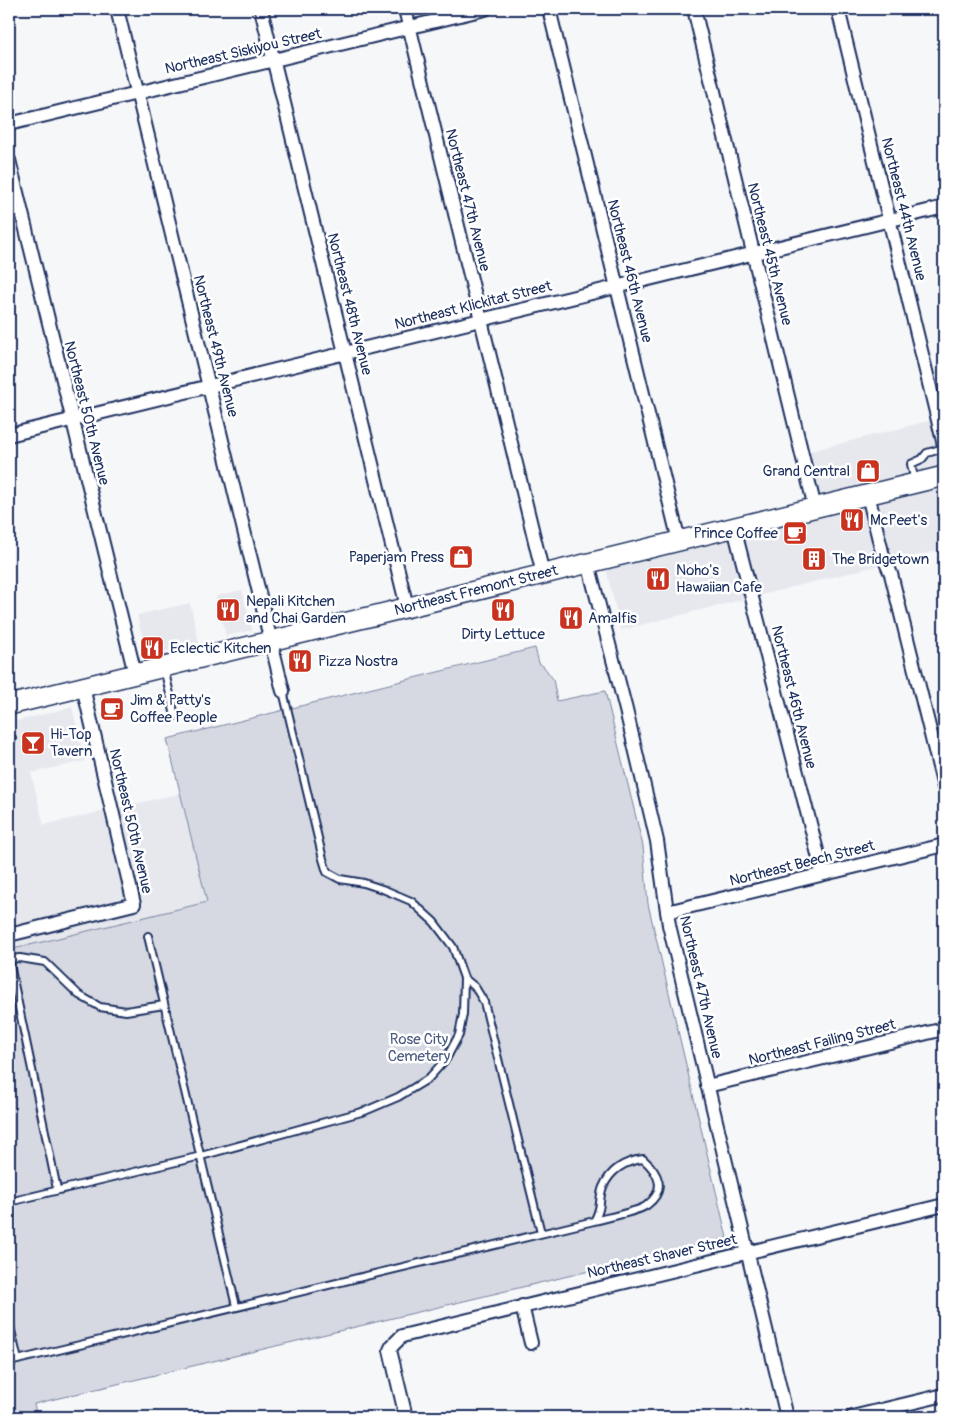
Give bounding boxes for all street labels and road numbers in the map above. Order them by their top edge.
street label: Northeast Siskiyou Street [163,24,324,79]
street label: Northeast 47th Avenue [441,127,495,274]
street label: Northeast 44th Avenue [877,136,931,283]
street label: Northeast 45th Avenue [743,181,797,328]
street label: Northeast 46th Avenue [603,198,657,345]
street label: Northeast 48th Avenue [323,231,377,378]
street label: Northeast 49th Avenue [189,273,243,420]
street label: Northeast Klickitat Street [393,277,555,334]
street label: Northeast 50th Avenue [59,339,114,488]
street label: Northeast Fremont Street [392,561,561,620]
street label: Northeast 46th Avenue [767,624,821,771]
street label: Northeast 50th Avenue [105,747,157,896]
street label: Northeast Beech Street [728,836,878,891]
street label: Northeast 47th Avenue [675,914,726,1061]
street label: Northeast Failing Street [747,1015,899,1070]
street label: Northeast Shaver Street [585,1230,740,1283]

